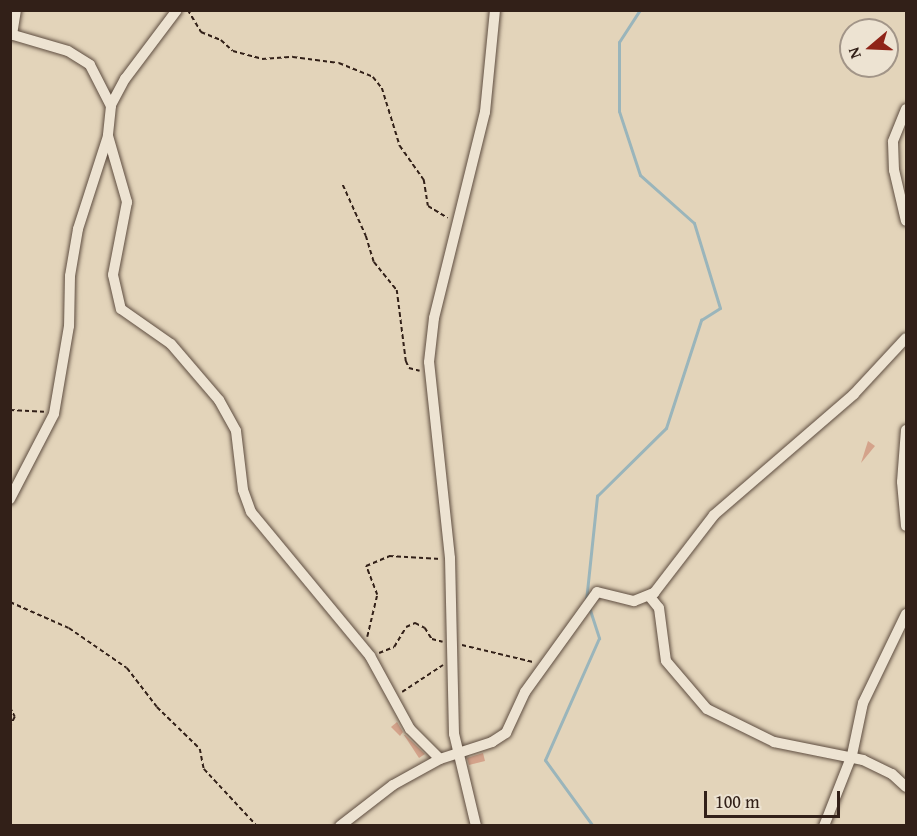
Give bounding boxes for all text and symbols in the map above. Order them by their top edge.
north arrow [839,18,899,78]
text: N [841,44,867,62]
scale bar [707,779,844,817]
text: 100 m [715,788,760,815]

